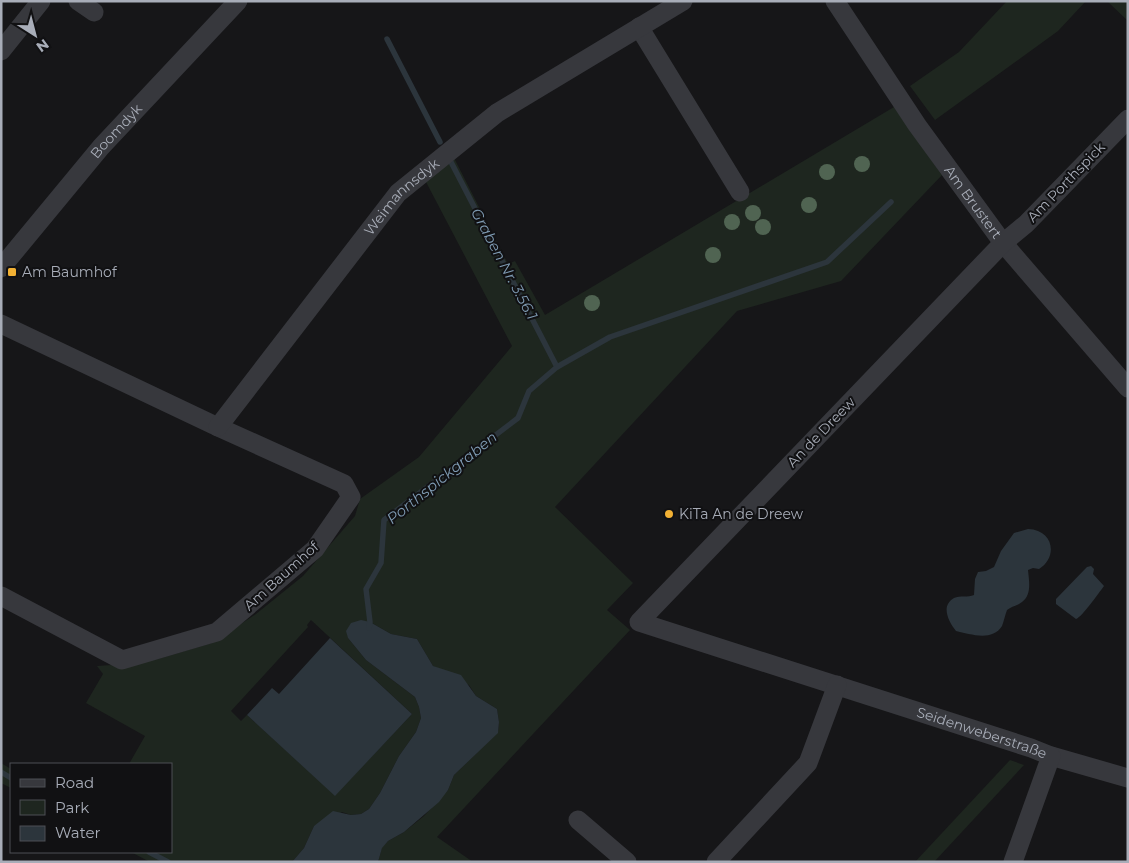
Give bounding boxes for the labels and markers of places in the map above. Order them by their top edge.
place label: Am Baumhof [22,263,118,281]
marker: Am Baumhof [6,266,18,278]
place label: KiTa An de Dreew [679,505,804,523]
marker: KiTa An de Dreew [663,508,675,520]

